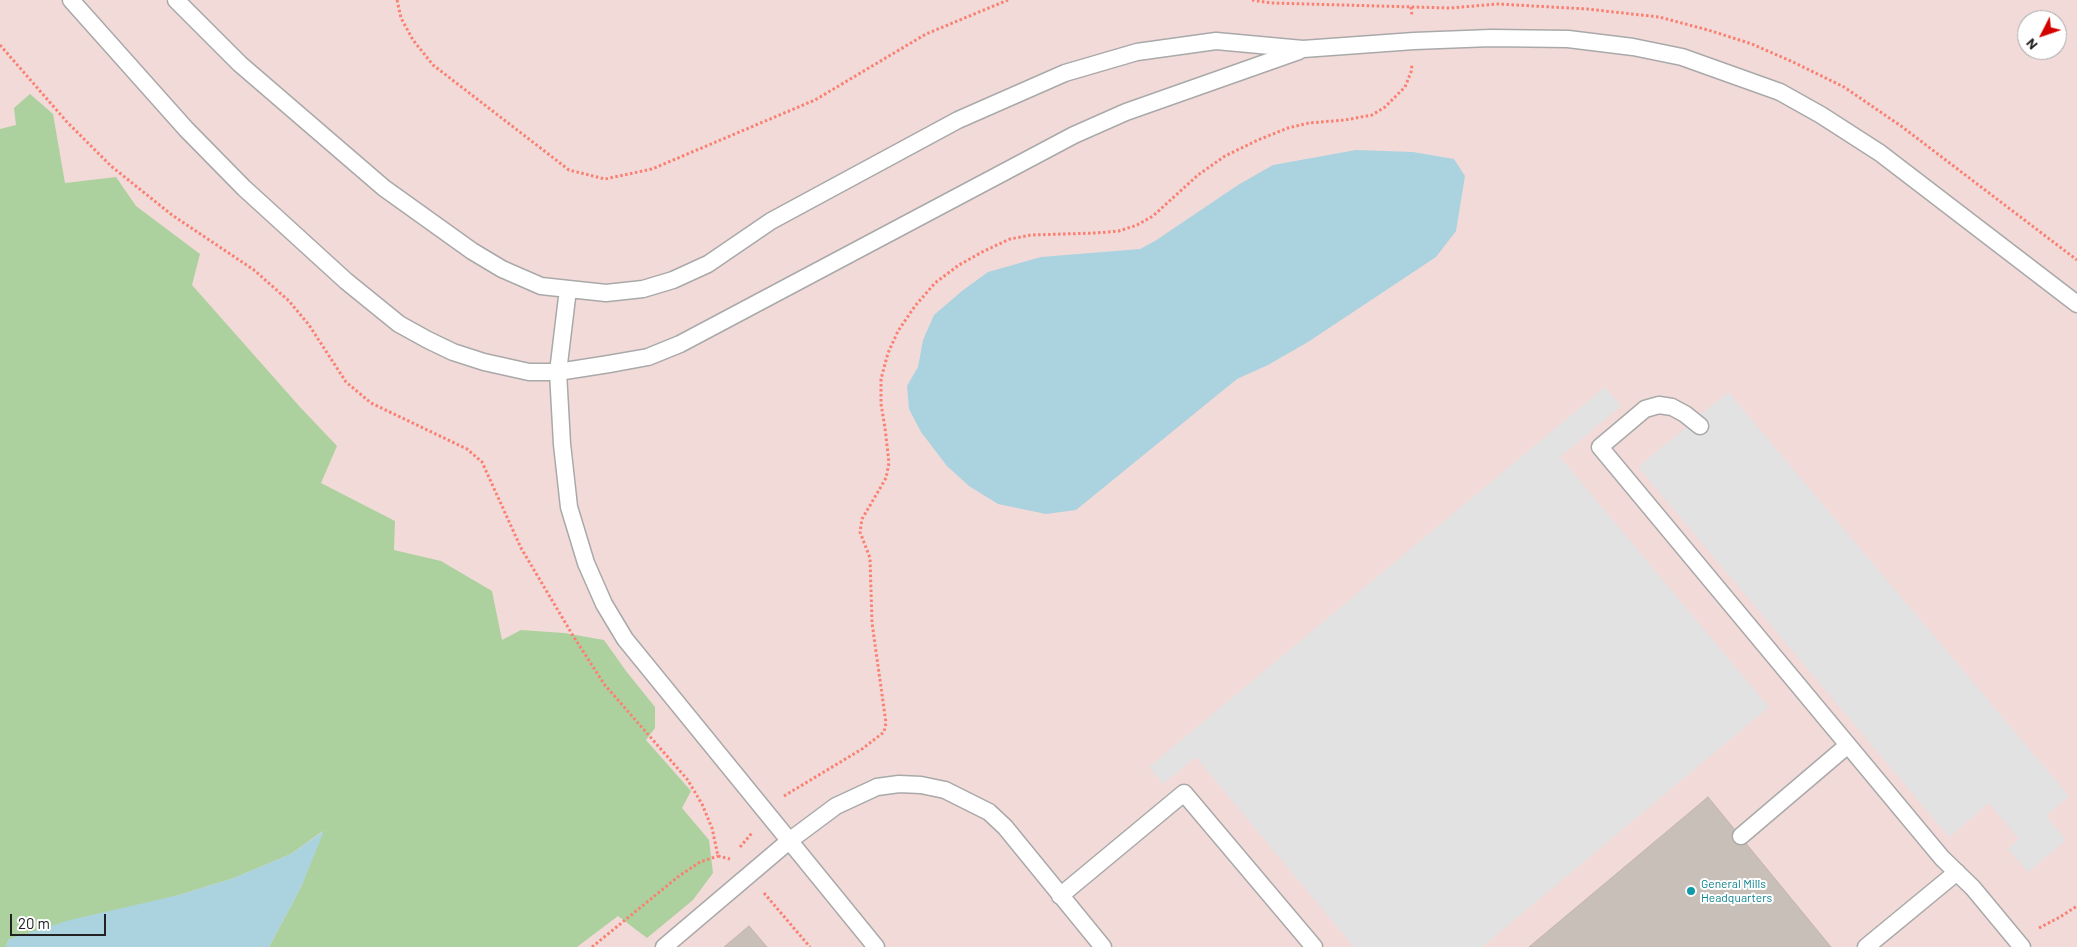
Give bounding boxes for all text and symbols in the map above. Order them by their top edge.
north arrow [2017,10,2067,60]
text: N [2022,35,2041,54]
place label: General Mills Headquarters [1701,877,1772,905]
marker: General Mills Headquarters [1685,885,1697,897]
scale bar [12,904,109,936]
text: 20 m [18,914,50,932]

